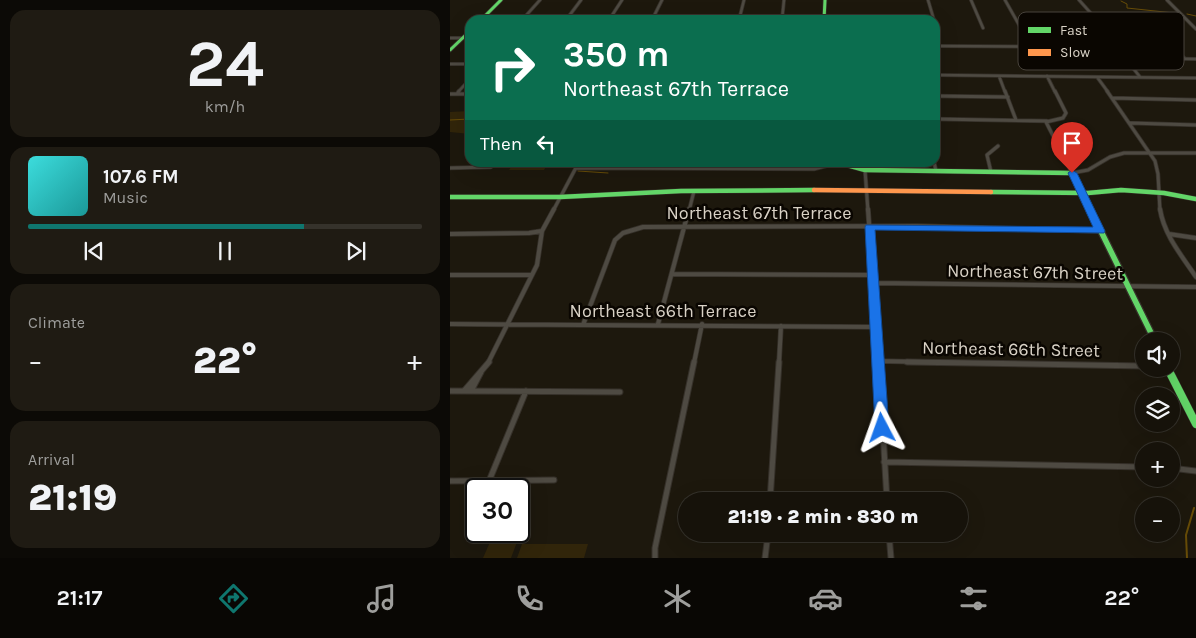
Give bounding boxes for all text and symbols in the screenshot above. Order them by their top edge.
legend [1018,12,1184,70]
text: Fast [1060,22,1087,39]
text: 24 [186,26,264,102]
text: 350 m [563,34,669,75]
icon: right [480,35,545,100]
text: Slow [1060,44,1090,61]
text: Northeast 67th Terrace [563,76,789,102]
text: km/h [205,97,245,116]
pin [1051,122,1093,173]
icon: arrive [1058,129,1086,157]
icon: left [532,130,560,158]
text: Then [480,133,522,155]
text: 107.6 FM [103,166,179,188]
text: Music [103,188,148,207]
street label: Northeast 67th Terrace [667,202,851,224]
icon: previous [80,237,108,265]
icon: pause [211,237,239,265]
icon: next [342,237,370,265]
street label: Northeast 67th Street [947,259,1123,285]
street label: Northeast 66th Terrace [570,300,756,322]
text: Climate [28,313,85,332]
map controls [1135,332,1180,542]
button: sound [1135,332,1180,377]
street label: Northeast 66th Street [922,336,1100,362]
text: 22° [193,338,257,383]
text: − [28,344,43,377]
text: + [407,344,422,377]
button: layers [1135,387,1180,432]
position arrow [855,401,907,453]
button: + [1135,442,1180,487]
text: Arrival [28,450,75,469]
text: 21:19 [28,475,117,520]
speed limit sign: 30 [465,478,530,543]
button: − [1135,497,1180,542]
text: 21:19 · 2 min · 830 m [728,506,918,528]
icon: directions [216,581,251,616]
icon: music [364,581,399,616]
icon: phone [512,581,547,616]
icon: climate [660,581,695,616]
icon: car [808,581,843,616]
icon: filters [956,581,991,616]
text: 21:17 [57,585,102,611]
text: 22° [1104,585,1139,611]

